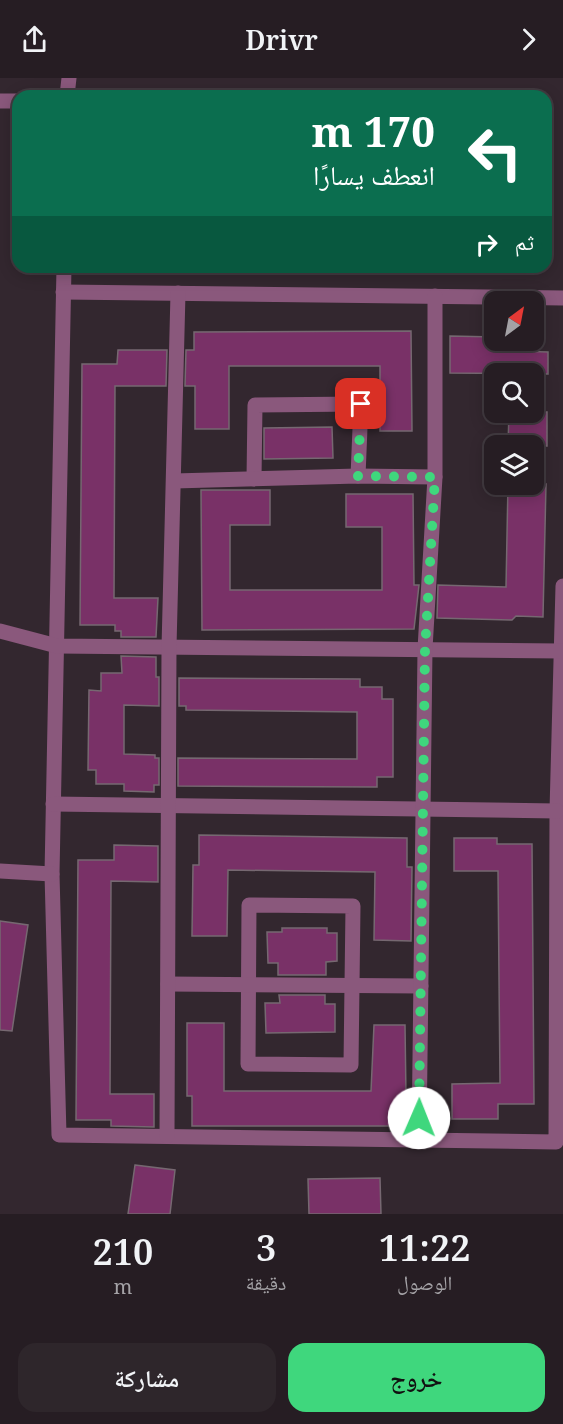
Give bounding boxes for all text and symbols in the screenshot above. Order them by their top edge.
text: Drivr [245,21,318,58]
icon: share [18,23,51,56]
icon: forward [512,23,545,56]
text: 170 m [311,102,435,159]
icon: left [456,114,534,192]
text: انعطف يسارًا [313,156,435,193]
text: ثم [515,226,534,256]
icon: right [470,228,503,261]
north arrow [484,291,544,351]
map controls [484,291,544,495]
button: search [484,363,544,423]
pin [335,378,386,429]
icon: arrive [344,387,377,420]
button: layers [484,435,544,495]
position arrow [387,1086,451,1150]
text: 3 [256,1223,276,1272]
text: 11:22 [379,1223,471,1272]
text: 210 [92,1227,153,1276]
text: دقيقة [246,1269,286,1296]
text: الوصول [397,1269,452,1296]
text: m [113,1273,132,1300]
button: مشاركة [18,1343,276,1412]
button: خروج [288,1343,545,1412]

